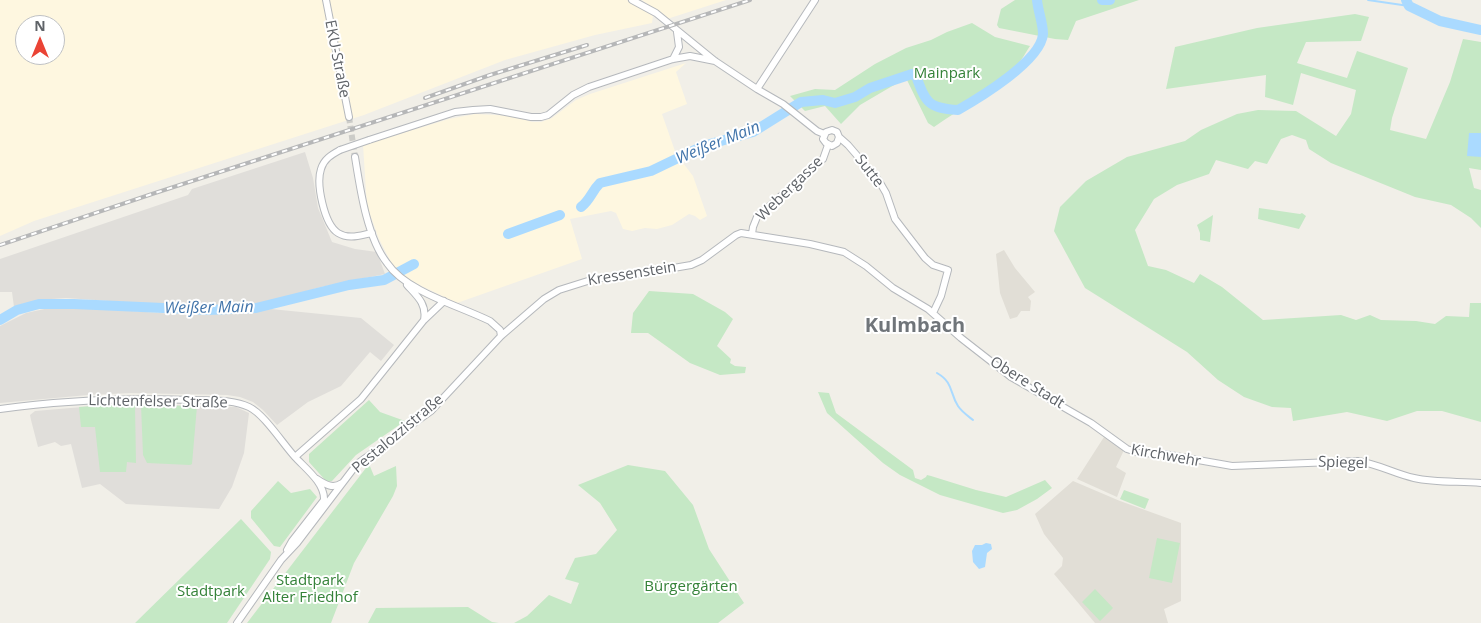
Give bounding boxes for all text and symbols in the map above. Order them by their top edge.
north arrow [15,15,65,65]
text: N [34,16,46,35]
street label: EKU-Straße [321,18,353,100]
park label: Mainpark [914,65,980,83]
water label: Weißer Main [673,117,763,169]
street label: Sutte [851,151,887,191]
street label: Webergasse [753,153,827,225]
street label: Kressenstein [586,258,678,290]
water label: Weißer Main [164,298,254,318]
district label: Kulmbach [865,314,965,338]
street label: Obere Stadt [987,353,1067,413]
street label: Pestalozzistraße [349,391,447,477]
street label: Lichtenfelser Straße [88,392,228,412]
street label: Kirchwehr [1130,441,1202,471]
street label: Spiegel [1318,453,1368,473]
park label: Stadtpark Alter Friedhof [262,572,358,607]
park label: Bürgergärten [644,578,738,596]
park label: Stadtpark [177,583,245,601]

